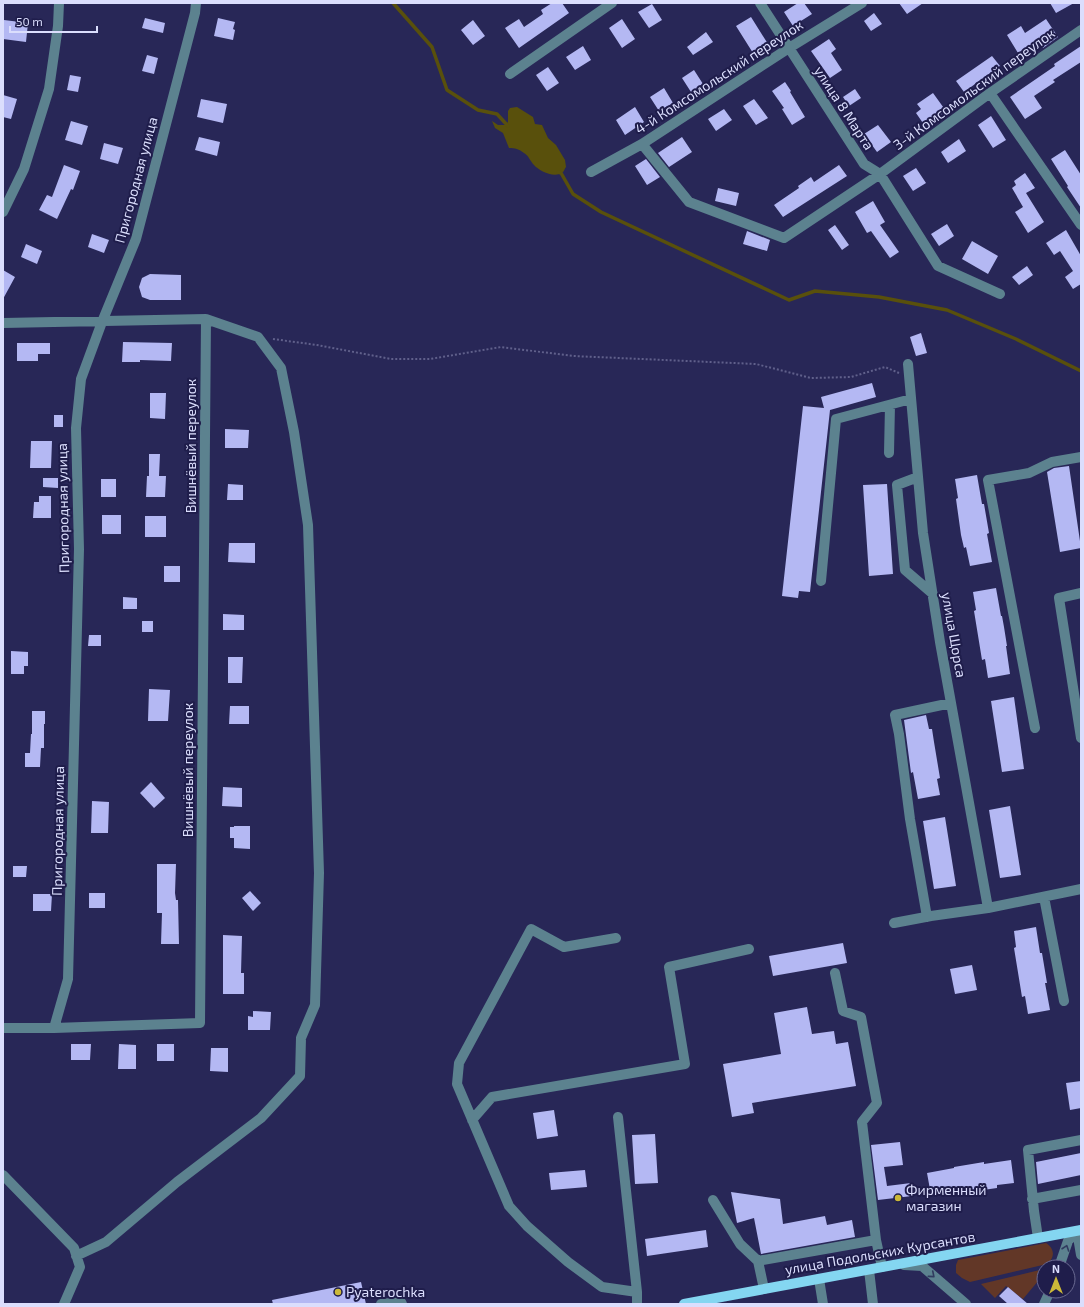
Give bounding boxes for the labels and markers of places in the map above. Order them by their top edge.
place label: Фирменный магазин [906,1181,987,1214]
marker: Фирменный магазин [893,1193,903,1203]
place label: Pyaterochka [346,1283,425,1300]
marker: Pyaterochka [333,1287,343,1297]

